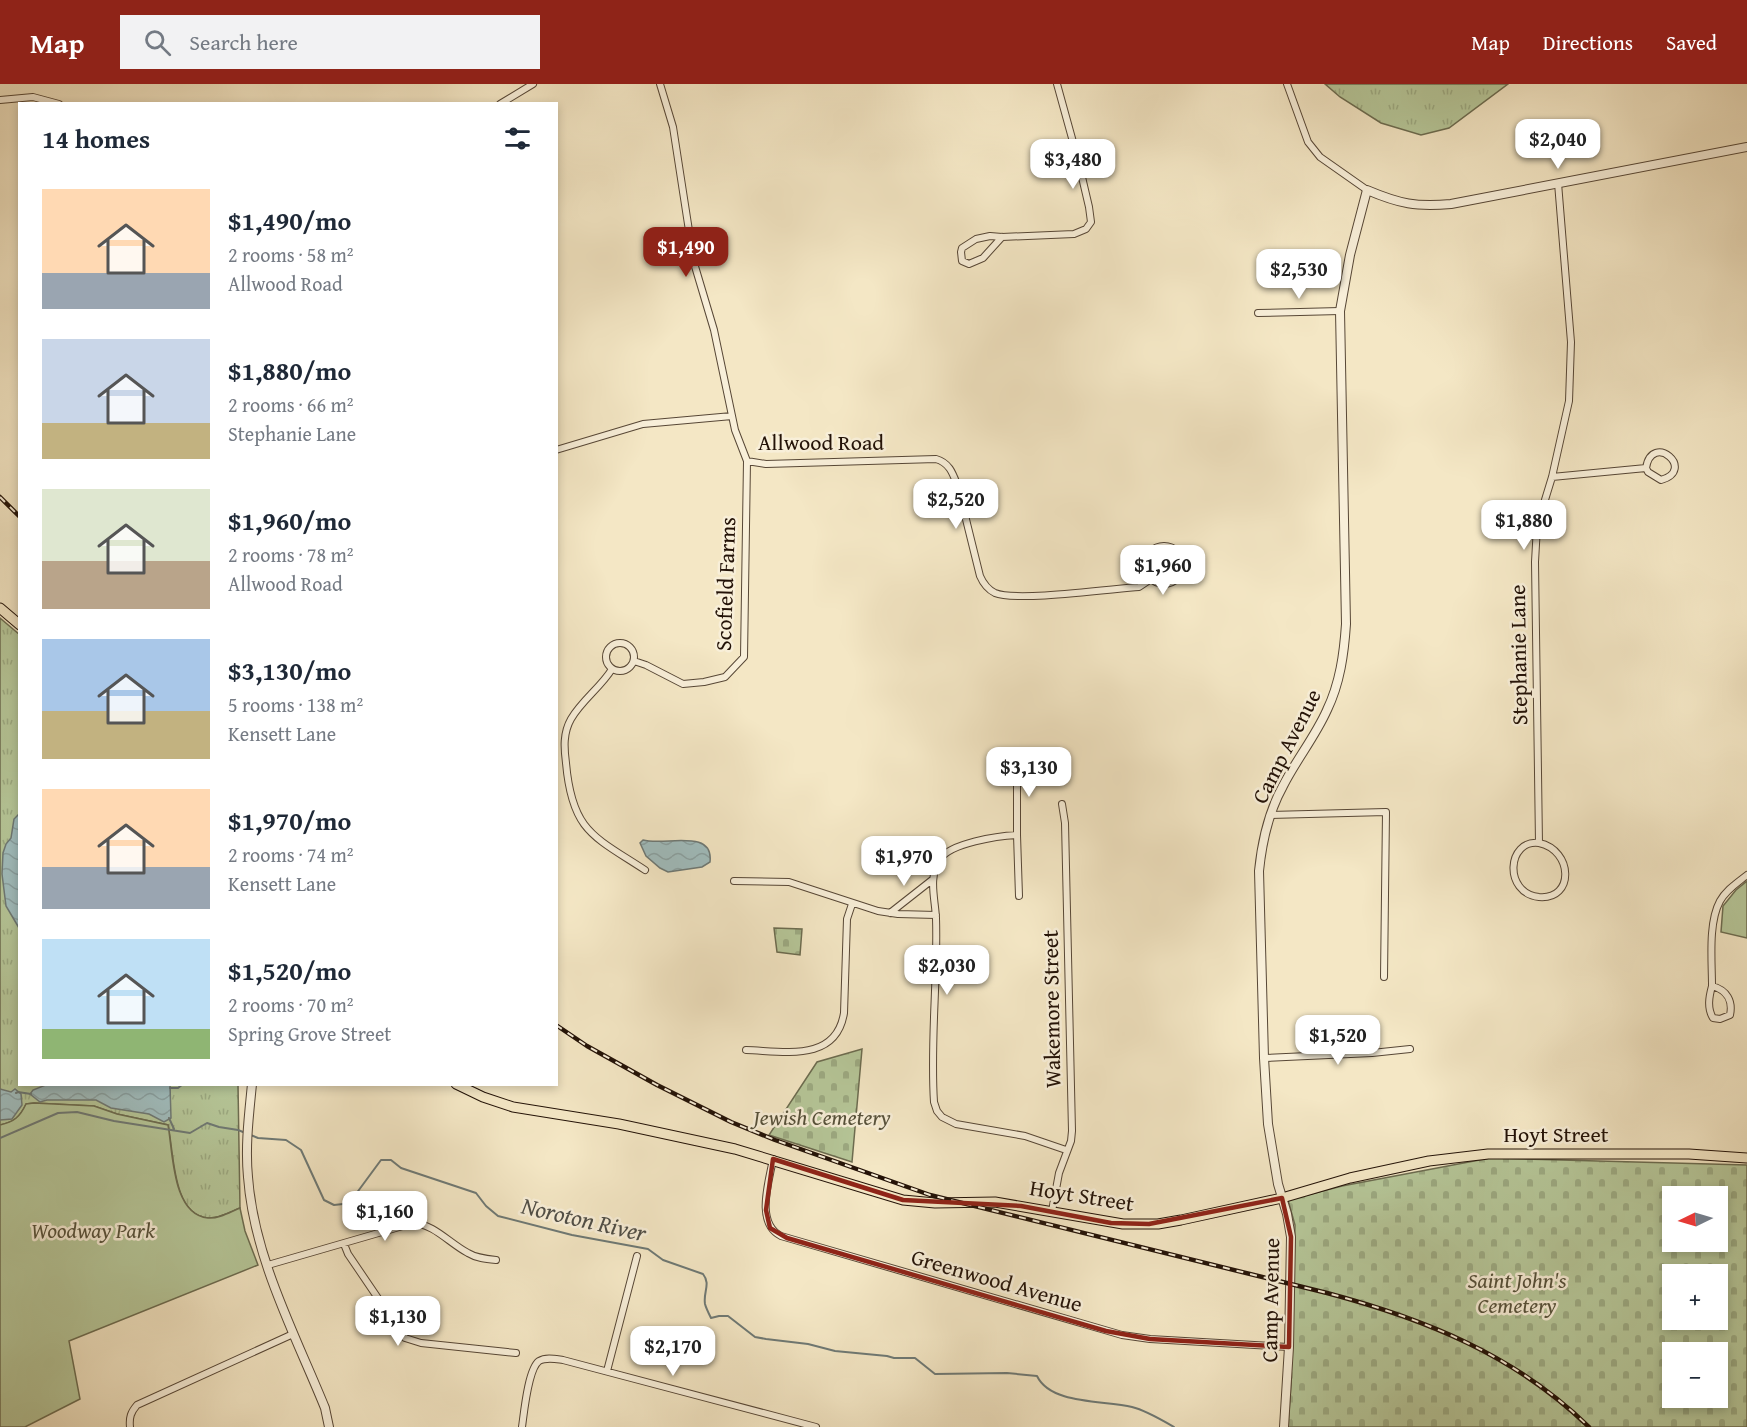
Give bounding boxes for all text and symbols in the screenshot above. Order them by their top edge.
search box [120,15,540,69]
text: Map [30,22,84,63]
icon: search [141,26,174,59]
text: Search here [189,26,298,58]
text: Map [1471,27,1510,58]
text: Directions [1543,27,1633,58]
text: Saved [1666,27,1717,58]
text: 14 homes [42,119,150,158]
pin: $2,040 [1509,119,1607,170]
icon: filters [501,122,534,155]
text: $2,040 [1529,124,1587,153]
pin: $3,480 [1024,139,1122,190]
text: $3,480 [1044,144,1102,173]
text: $1,490/mo [228,201,351,240]
icon: home [90,213,162,285]
pin: $1,490 [637,227,735,278]
text: $1,490 [657,232,715,261]
text: 2 rooms · 58 m² [228,240,354,269]
pin: $2,530 [1250,249,1348,300]
text: $2,530 [1270,254,1328,283]
text: Allwood Road [228,269,343,298]
text: $1,880/mo [228,351,351,390]
icon: home [90,363,162,435]
text: 2 rooms · 66 m² [228,390,354,419]
text: Stephanie Lane [228,419,356,448]
street label: Allwood Road [758,426,884,458]
pin: $2,520 [907,479,1005,530]
text: $2,520 [927,484,985,513]
pin: $1,880 [1475,500,1573,551]
text: $1,960/mo [228,501,351,540]
text: $1,880 [1495,505,1553,534]
icon: home [90,513,162,585]
street label: Scofield Farms [707,516,743,652]
text: 2 rooms · 78 m² [228,540,354,569]
pin: $1,960 [1114,545,1212,596]
text: $1,960 [1134,550,1192,579]
text: Allwood Road [228,569,343,598]
street label: Stephanie Lane [1501,584,1535,726]
text: $3,130/mo [228,651,351,690]
icon: home [90,663,162,735]
street label: Camp Avenue [1243,683,1329,809]
text: 5 rooms · 138 m² [228,690,363,719]
text: Kensett Lane [228,719,336,748]
pin: $3,130 [980,747,1078,798]
text: $3,130 [1000,752,1058,781]
text: $1,970/mo [228,801,351,840]
icon: home [90,813,162,885]
pin: $1,970 [855,836,953,887]
text: 2 rooms · 74 m² [228,840,354,869]
text: $1,970 [875,841,933,870]
text: Kensett Lane [228,869,336,898]
street label: Wakemore Street [1034,929,1068,1088]
pin: $2,030 [898,945,996,996]
text: $2,030 [918,950,976,979]
text: $1,520/mo [228,951,351,990]
icon: home [90,963,162,1035]
text: 2 rooms · 70 m² [228,990,354,1019]
pin: $1,520 [1289,1015,1387,1066]
text: Spring Grove Street [228,1019,391,1048]
text: $1,520 [1309,1020,1367,1049]
park label: Jewish Cemetery [749,1101,891,1133]
street label: Hoyt Street [1503,1118,1609,1150]
street label: Hoyt Street [1028,1171,1137,1219]
north arrow [1662,1186,1728,1252]
map controls [1662,1186,1728,1408]
water label: Noroton River [517,1187,651,1251]
pin: $1,160 [336,1191,434,1242]
text: $1,160 [356,1196,414,1225]
park label: Woodway Park [31,1214,156,1246]
street label: Camp Avenue [1253,1237,1287,1363]
street label: Greenwood Avenue [908,1240,1086,1320]
park label: Saint John's Cemetery [1468,1264,1567,1321]
button: + [1662,1264,1728,1330]
pin: $1,130 [349,1296,447,1347]
text: $1,130 [369,1301,427,1330]
pin: $2,170 [624,1326,722,1377]
text: $2,170 [644,1331,702,1360]
button: − [1662,1342,1728,1408]

